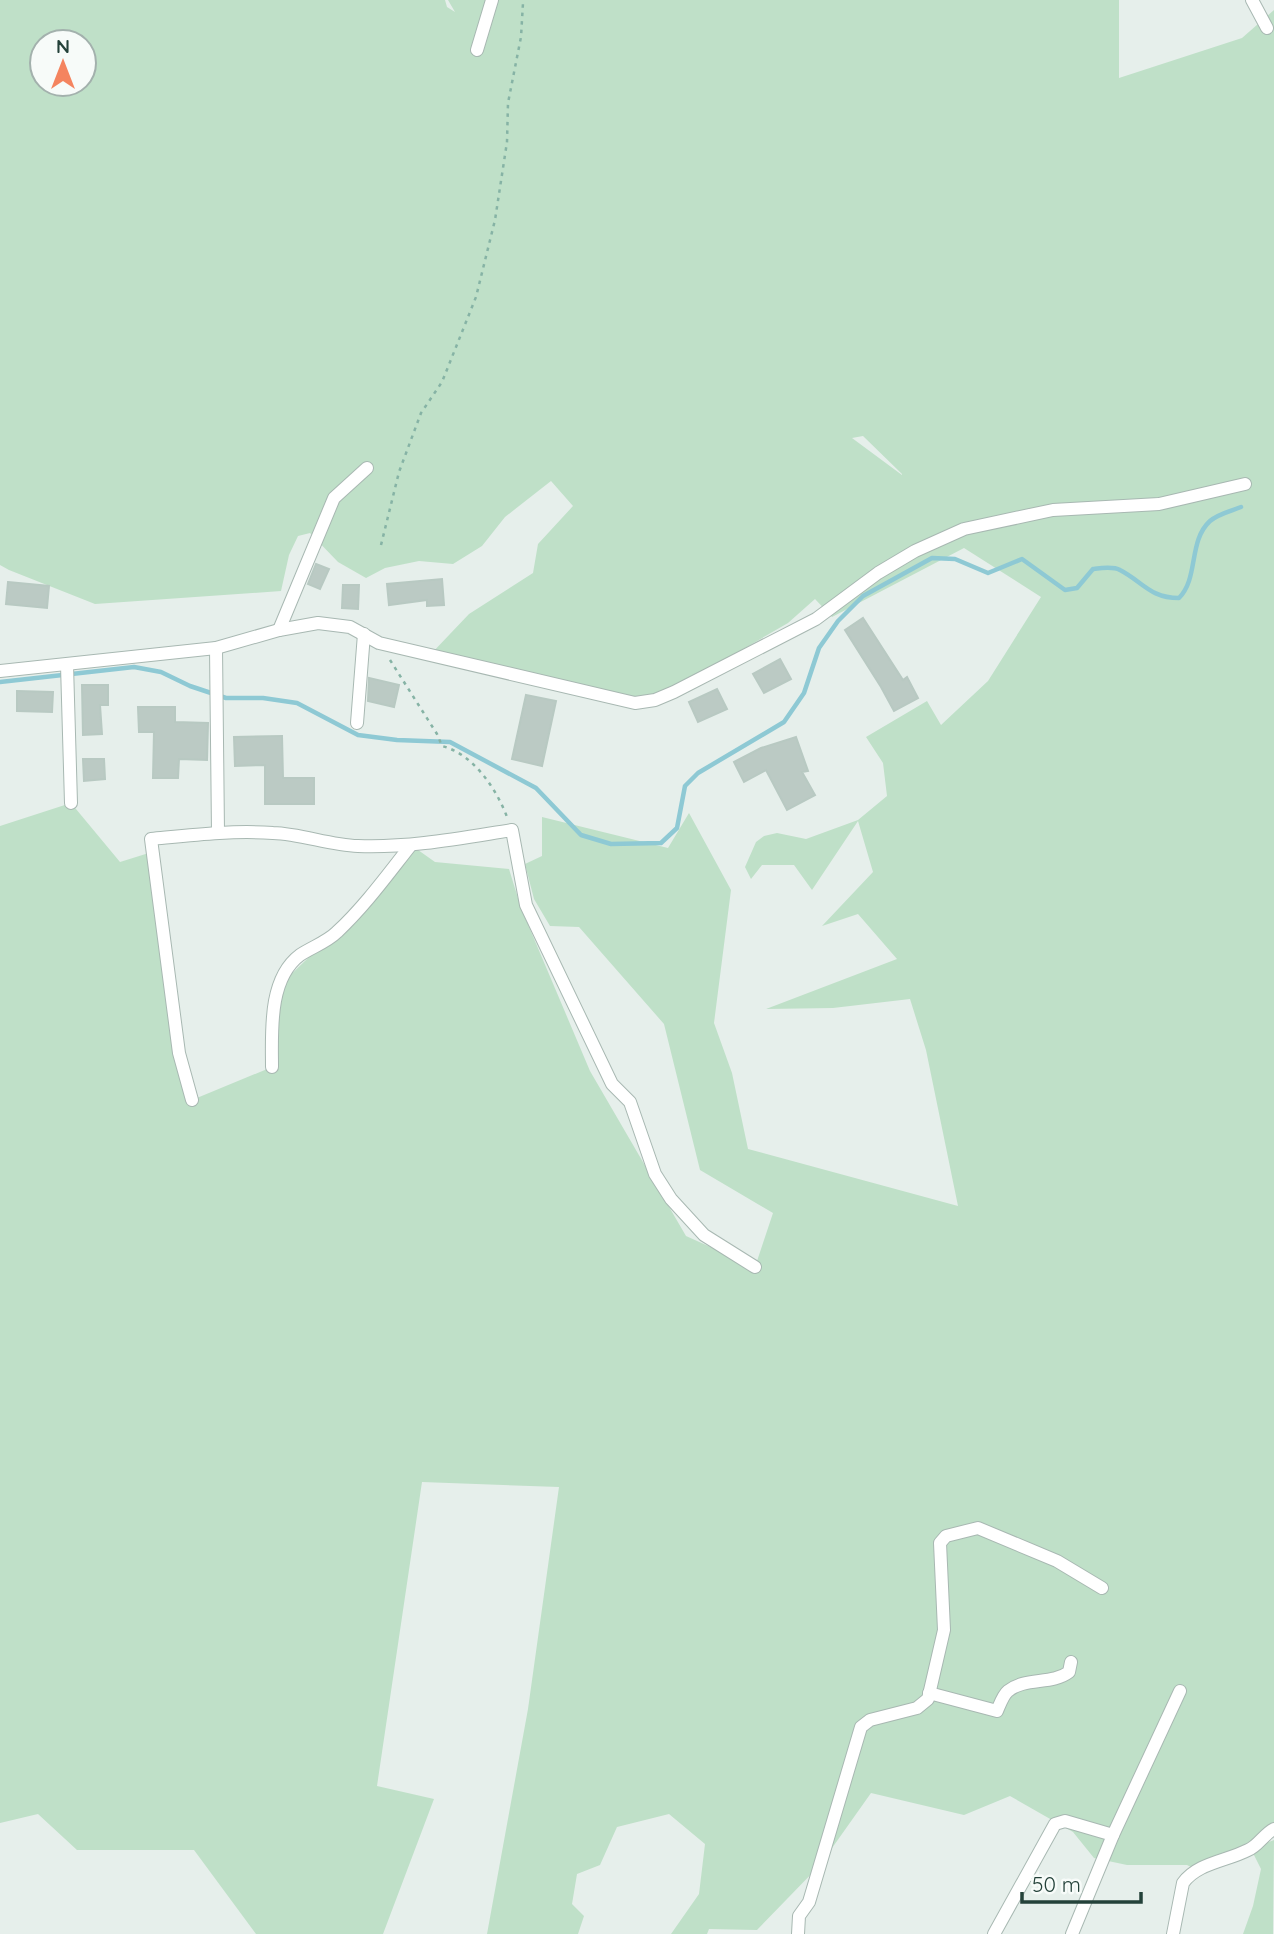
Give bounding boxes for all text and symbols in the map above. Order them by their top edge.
north arrow [28,28,98,98]
text: N [56,34,70,58]
scale bar [1022,1860,1141,1904]
text: 50 m [1032,1871,1081,1897]

